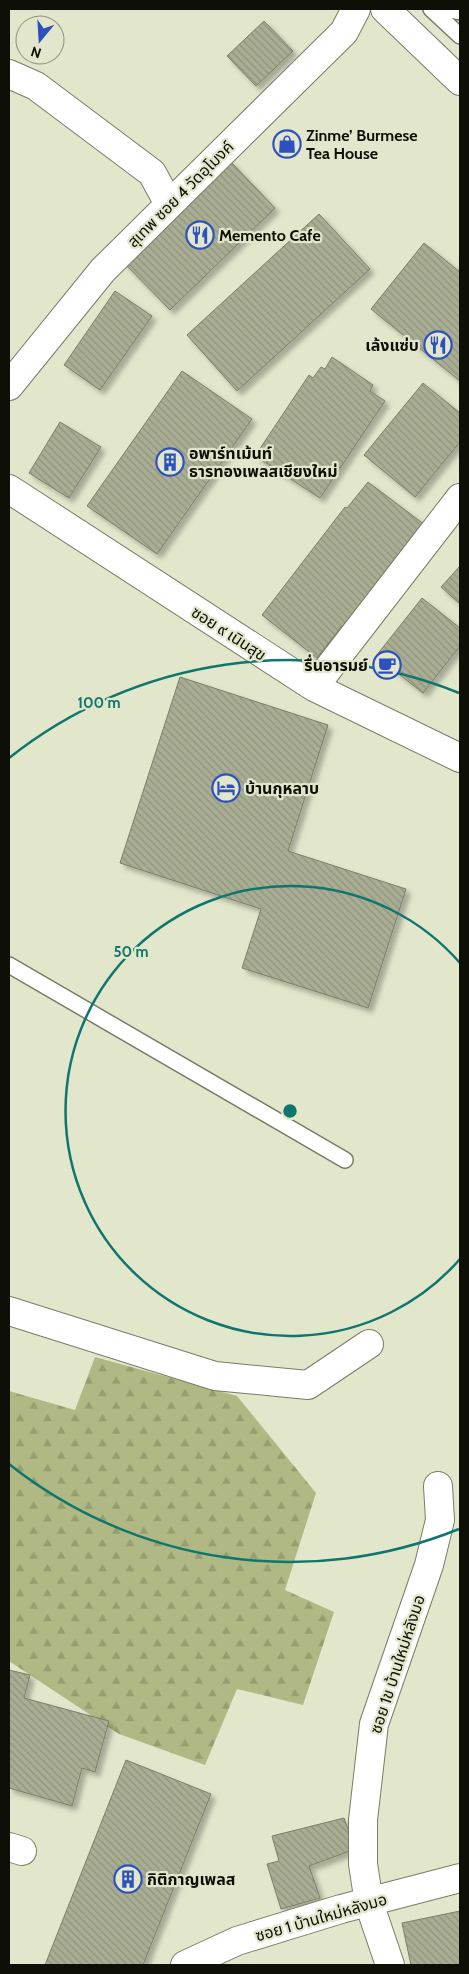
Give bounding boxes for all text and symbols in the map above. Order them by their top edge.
north arrow [15,15,65,65]
text: N [28,42,43,62]
place label: Zinme’ Burmese Tea House [306,126,417,163]
shop icon: Zinme’ Burmese Tea House [272,129,302,159]
street label: สุเทพ ซอย 4 วัดอุโมงค์ [123,137,237,251]
restaurant icon: Memento Cafe [185,220,215,250]
place label: Memento Cafe [219,226,321,245]
restaurant icon: เล้งแซ่บ [423,330,453,360]
place label: เล้งแซ่บ [365,336,419,355]
place label: อพาร์ทเม้นท์ ธารทองเพลสเชียงใหม่ [189,444,338,481]
building icon: อพาร์ทเม้นท์ ธารทองเพลสเชียงใหม่ [155,447,185,477]
street label: ซอย ๙ เนินสุข [188,602,270,665]
cafe icon: รื่นอารมย์ [372,650,402,680]
place label: รื่นอารมย์ [304,654,368,675]
text: 100 m [77,694,121,712]
hotel icon: บ้านกุหลาบ [211,773,241,803]
place label: บ้านกุหลาบ [245,779,319,798]
text: 50 m [113,943,149,961]
centre of rings [281,1102,299,1120]
street label: ซอย 1ข บ้านใหม่หลังมอ [366,1592,429,1736]
building icon: กิติกาญเพลส [113,1864,143,1894]
place label: กิติกาญเพลส [147,1870,236,1889]
street label: ซอย 1 บ้านใหม่หลังมอ [253,1890,389,1945]

